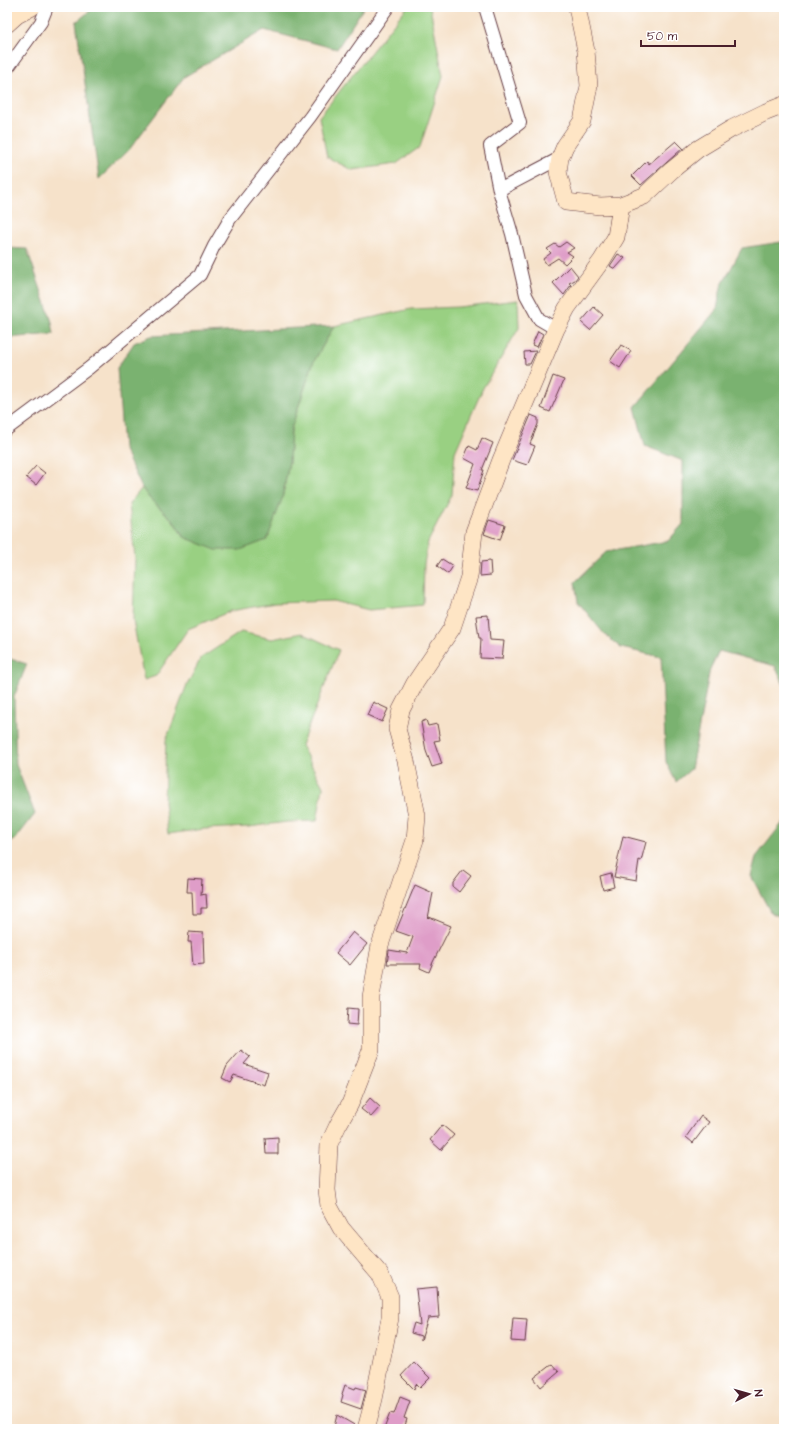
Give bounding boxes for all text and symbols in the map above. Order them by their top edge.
scale bar [641,22,735,48]
text: 50 m [647,28,678,45]
north arrow [729,1374,769,1414]
text: N [751,1389,766,1397]

